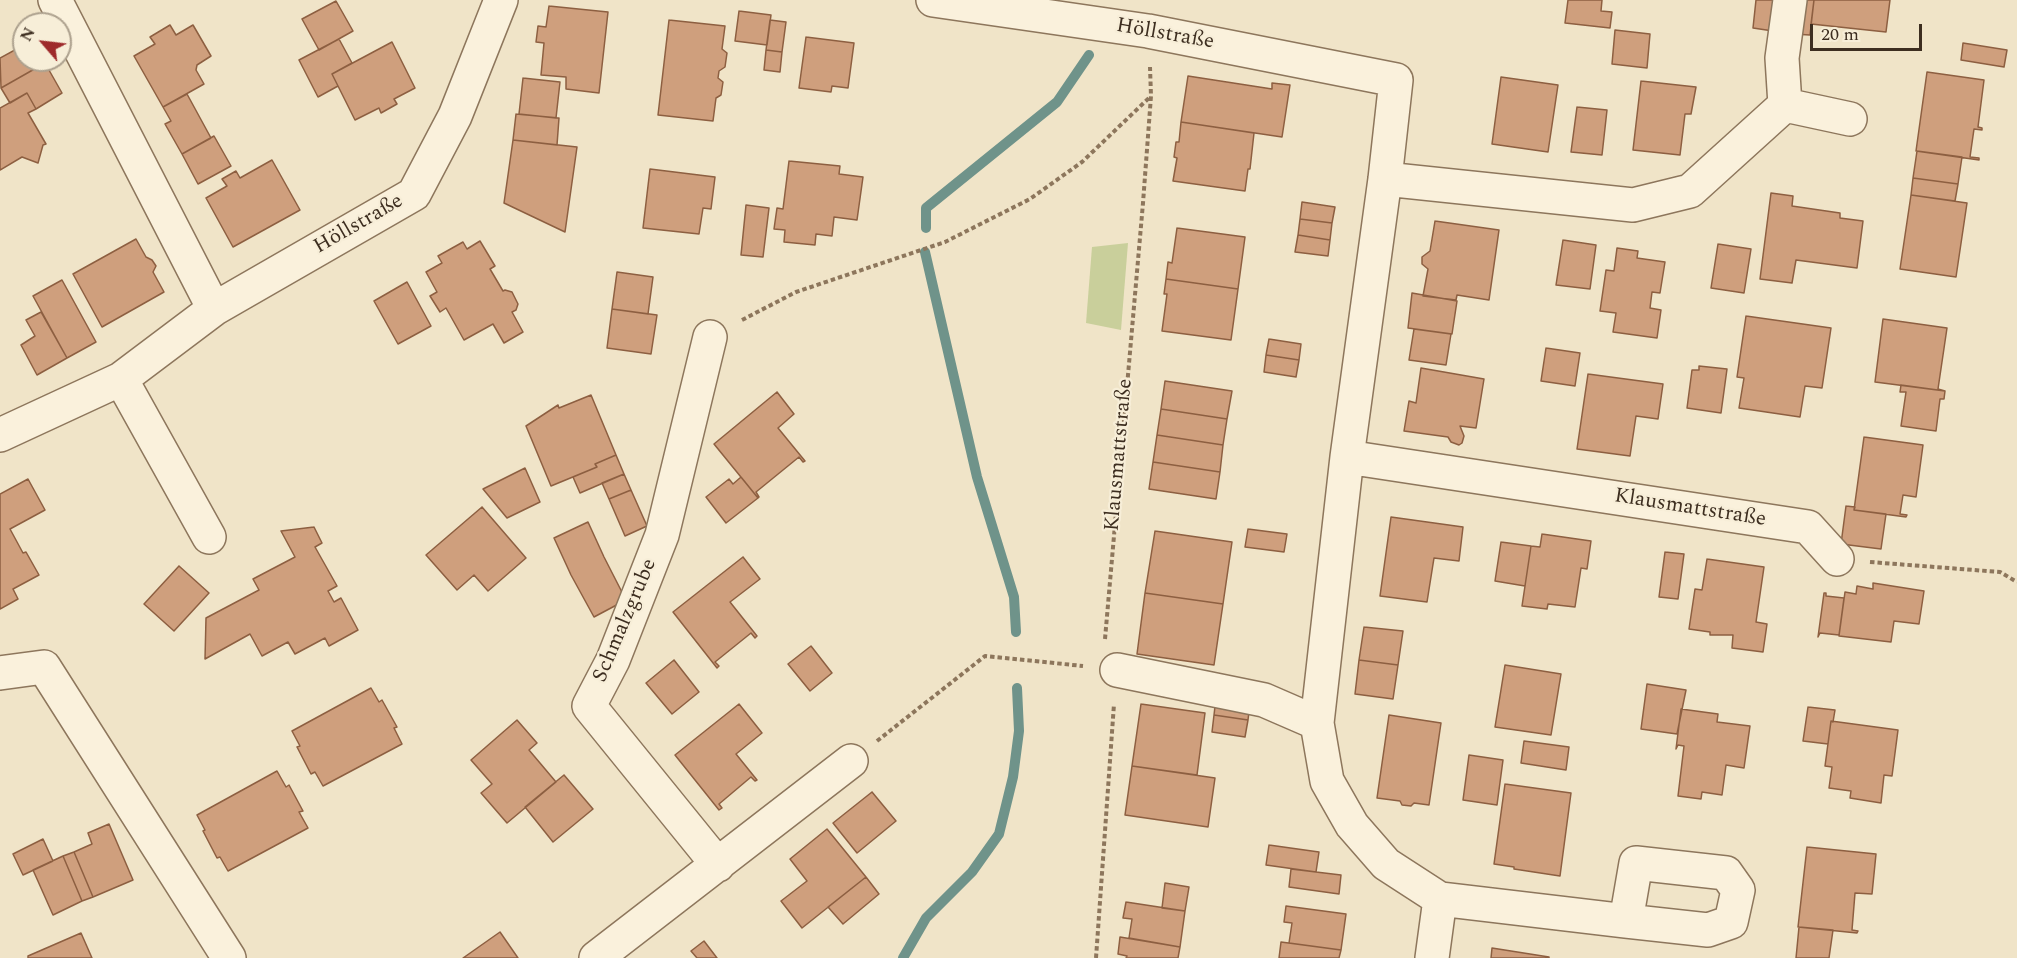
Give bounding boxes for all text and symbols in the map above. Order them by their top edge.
north arrow [12,12,72,72]
scale bar [1813,12,1926,50]
street label: Höllstraße [1114,14,1216,56]
text: 20 m [1821,21,1859,48]
text: N [14,23,42,46]
street label: Höllstraße [310,189,408,261]
street label: Klausmattstraße [1101,378,1139,532]
street label: Klausmattstraße [1612,485,1768,533]
street label: Schmalzgrube [589,555,663,687]

